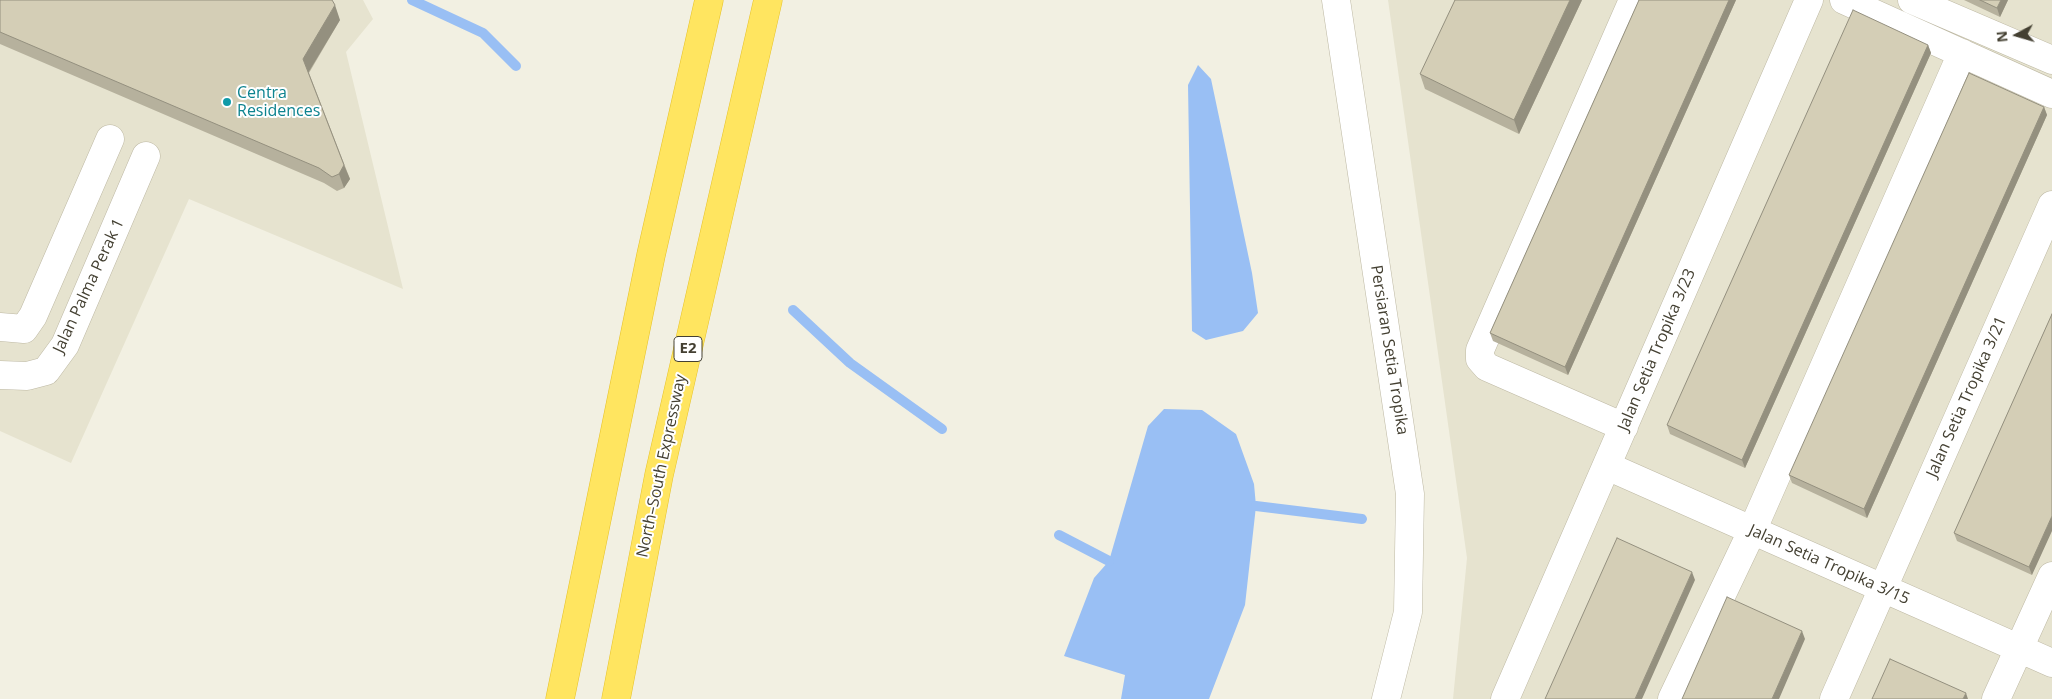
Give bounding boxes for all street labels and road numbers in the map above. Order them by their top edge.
street label: Jalan Palma Perak 1 [49,216,129,356]
street label: Persiaran Setia Tropika [1366,264,1412,436]
street label: Jalan Setia Tropika 3/23 [1614,266,1700,434]
street label: Jalan Setia Tropika 3/21 [1923,314,2011,480]
road number: E2 [674,336,702,362]
street label: North–South Expressway [633,373,691,559]
street label: Jalan Setia Tropika 3/15 [1746,521,1912,609]

